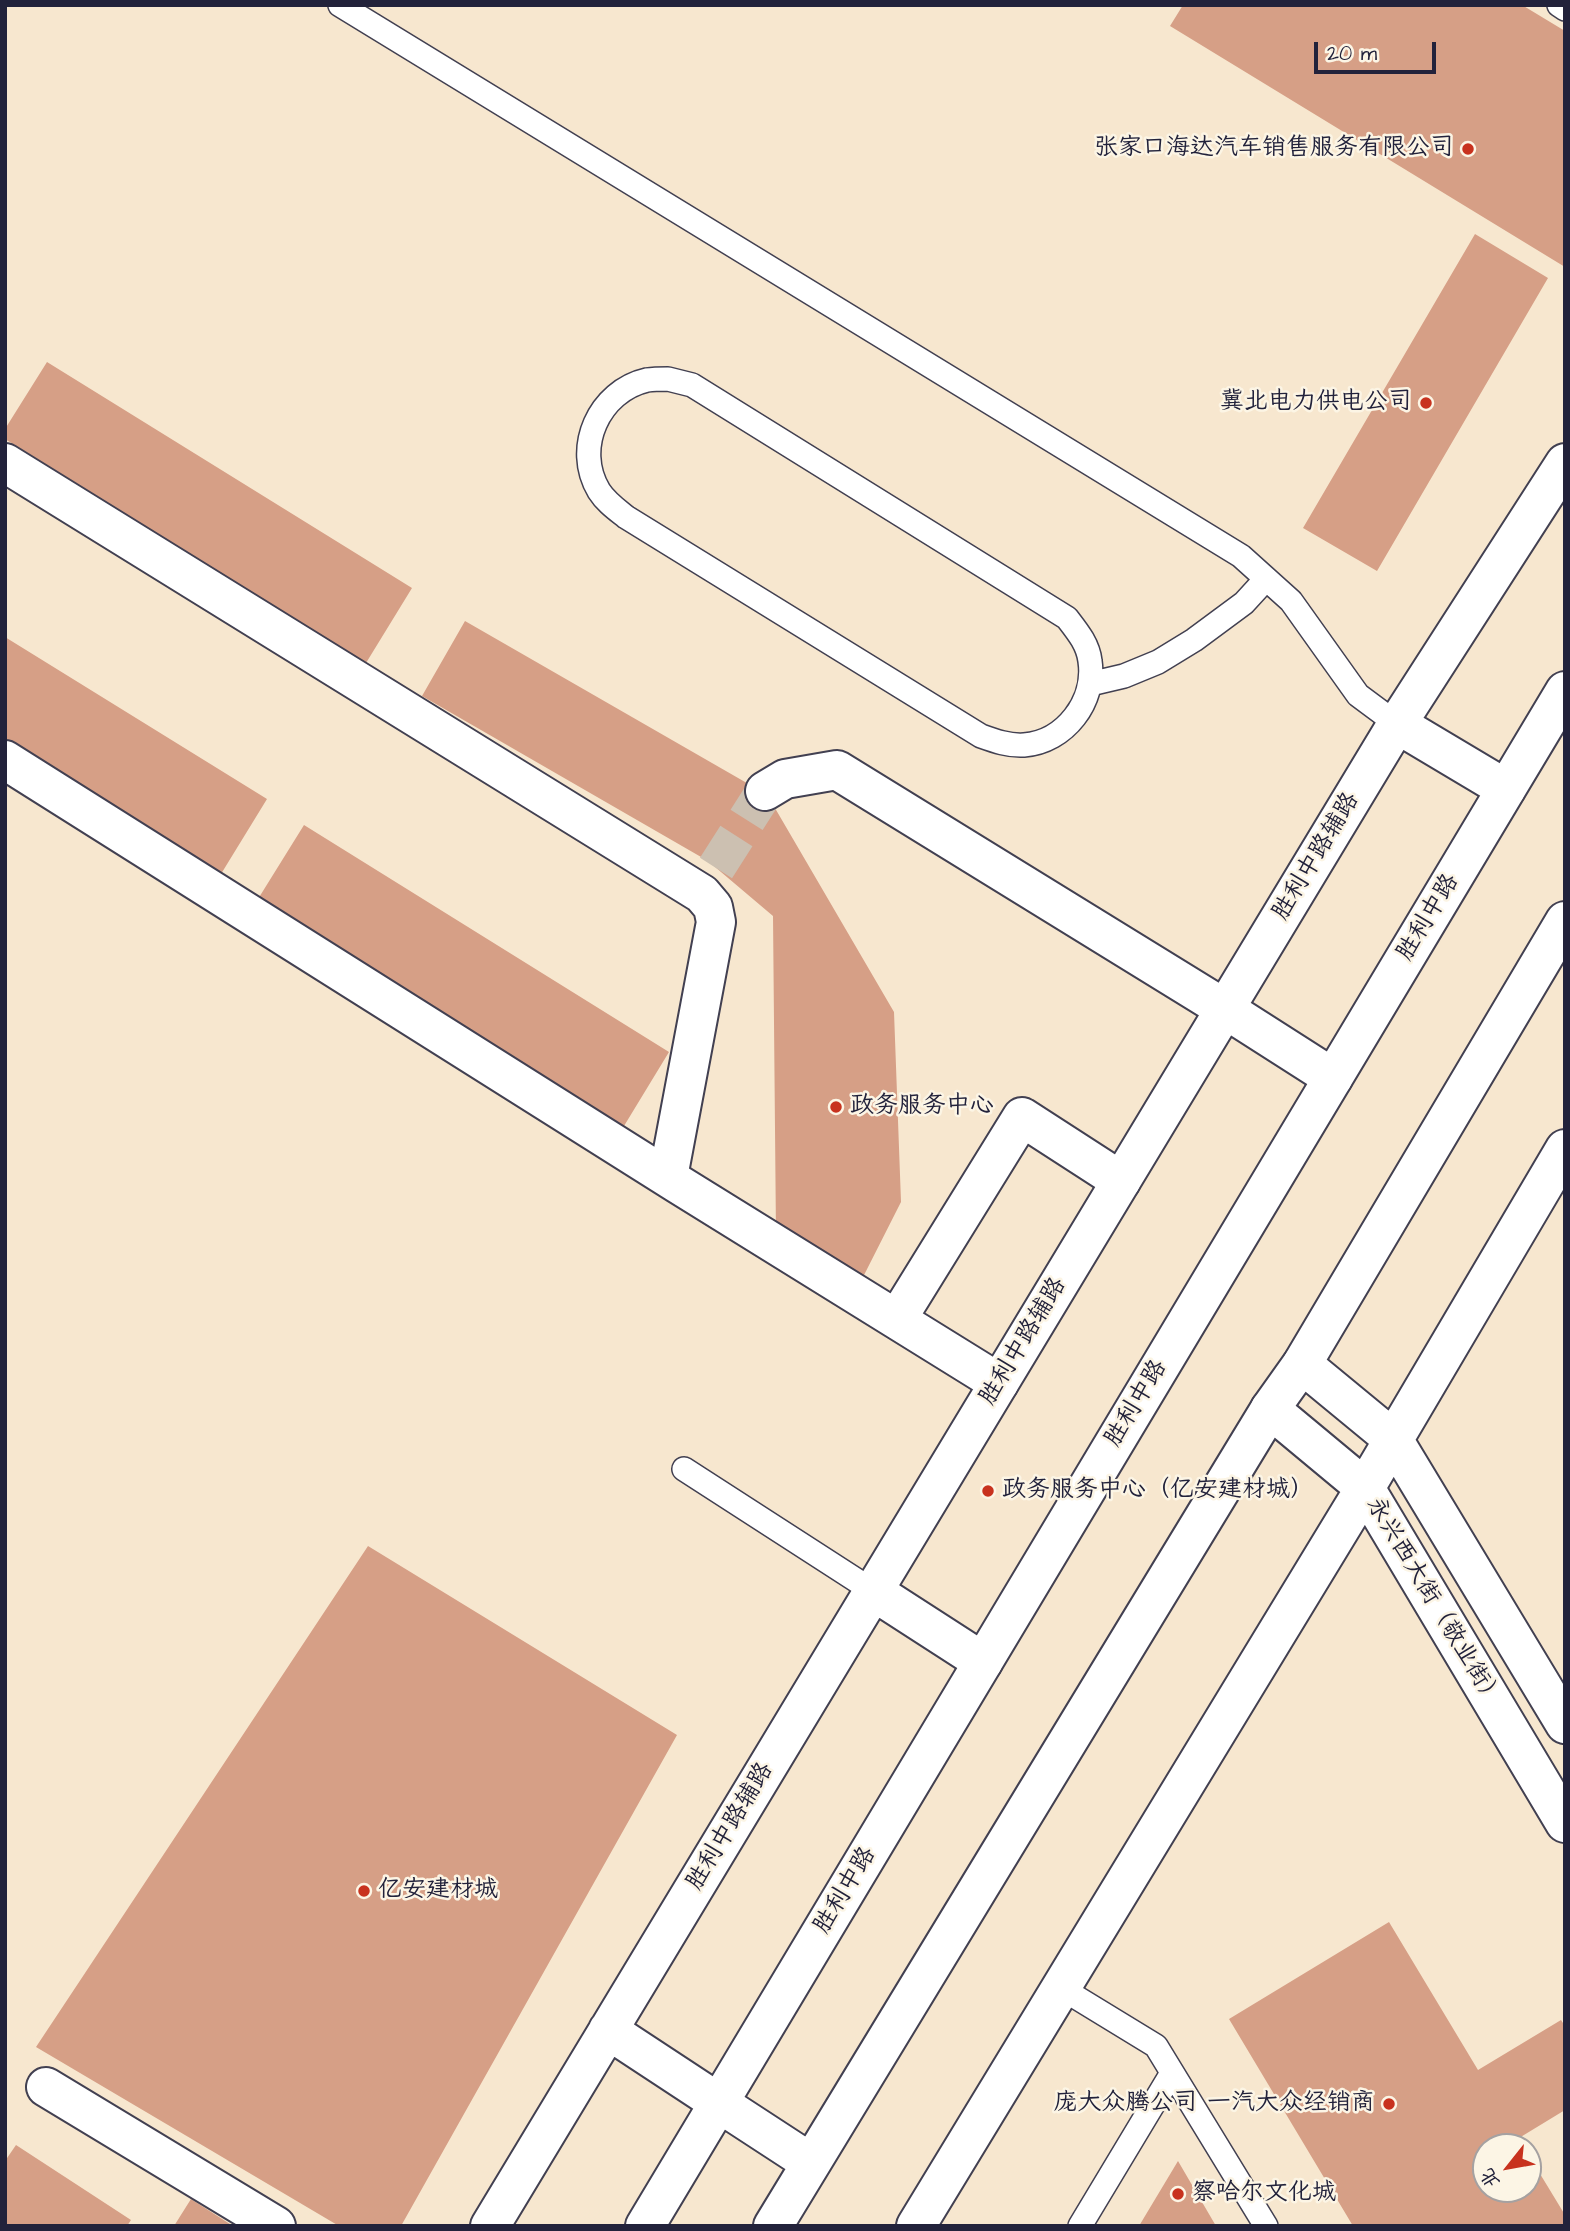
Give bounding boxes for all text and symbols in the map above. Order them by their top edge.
scale bar [1318,28,1440,72]
text: 20 m [1327,39,1377,68]
place label: 张家口海达汽车销售服务有限公司 [1094,135,1454,163]
marker: 张家口海达汽车销售服务有限公司 [1460,141,1476,157]
place label: 冀北电力供电公司 [1220,389,1412,417]
marker: 冀北电力供电公司 [1418,395,1434,411]
street label: 胜利中路辅路 [1268,788,1366,926]
street label: 胜利中路 [1392,869,1466,967]
place label: 政务服务中心 [850,1093,994,1121]
marker: 政务服务中心 [828,1099,844,1115]
street label: 胜利中路辅路 [975,1273,1073,1411]
street label: 胜利中路 [1100,1355,1174,1453]
place label: 政务服务中心（亿安建材城） [1002,1477,1314,1505]
marker: 政务服务中心（亿安建材城） [980,1483,996,1499]
street label: 永兴西大街（敬业街） [1359,1493,1507,1713]
street label: 胜利中路辅路 [682,1758,780,1896]
street label: 胜利中路 [809,1842,883,1940]
place label: 亿安建材城 [378,1877,498,1905]
marker: 亿安建材城 [356,1883,372,1899]
place label: 庞大众腾公司 一汽大众经销商 [1053,2090,1375,2118]
marker: 庞大众腾公司 一汽大众经销商 [1381,2096,1397,2112]
north arrow [1472,2133,1542,2203]
text: 北 [1474,2163,1507,2193]
place label: 察哈尔文化城 [1192,2180,1336,2208]
marker: 察哈尔文化城 [1170,2186,1186,2202]

